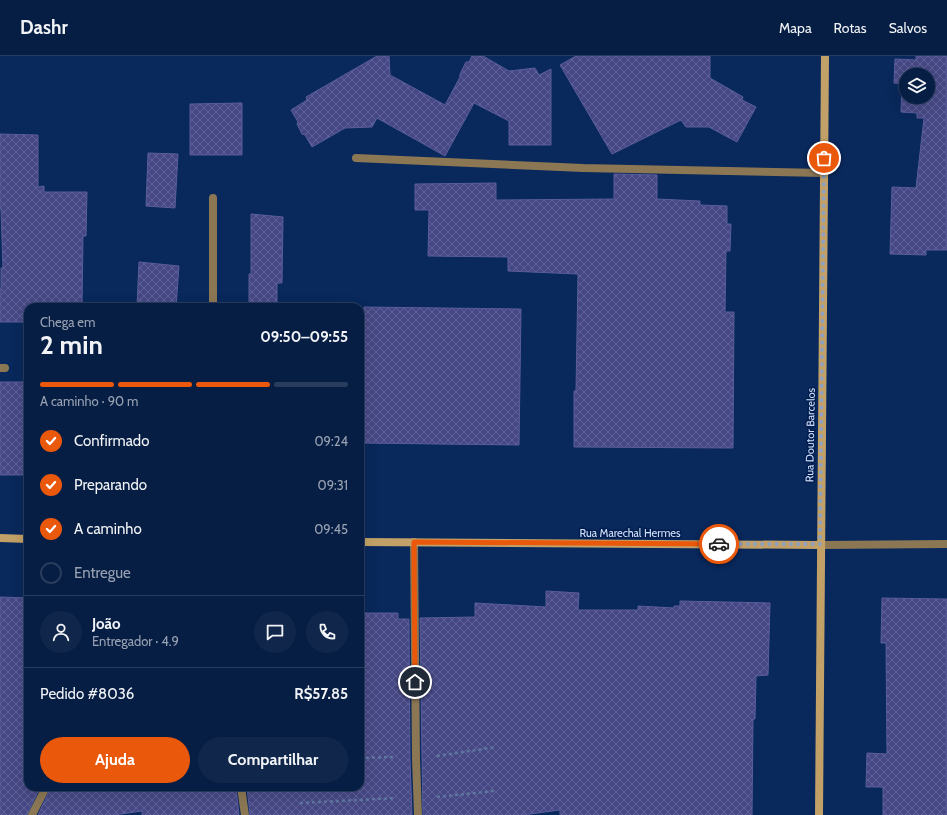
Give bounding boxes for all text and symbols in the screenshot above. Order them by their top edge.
text: Dashr [20,16,68,39]
text: Mapa [779,19,812,37]
text: Rotas [834,19,867,37]
text: Salvos [889,19,927,37]
map controls [899,68,935,104]
button: layers [899,68,935,104]
pin [807,141,841,175]
icon: bag [813,147,835,169]
text: Chega em [40,314,95,330]
text: 09:50–09:55 [260,328,348,346]
text: 2 min [40,329,103,361]
street label: Rua Doutor Barcelos [802,387,818,482]
text: A caminho · 90 m [40,393,138,409]
icon: check [40,430,62,452]
text: Confirmado [74,432,149,450]
text: 09:24 [315,433,348,449]
icon: check [40,474,62,496]
text: Preparando [74,476,147,494]
text: 09:31 [318,477,348,493]
icon: check [40,518,62,540]
text: A caminho [74,520,142,538]
text: 09:45 [314,521,348,537]
courier [699,524,739,564]
street label: Rua Marechal Hermes [580,526,681,540]
icon: car [708,533,730,555]
text: Entregue [74,564,131,582]
button: person [40,611,82,653]
button: chat [254,611,296,653]
button: phone [306,611,348,653]
text: João [92,615,121,633]
text: Entregador · 4.9 [92,633,179,649]
pin [398,665,432,699]
icon: home [404,671,426,693]
text: Pedido #8036 [40,685,134,703]
text: R$57.85 [294,685,348,703]
button: Ajuda [40,737,190,783]
button: Compartilhar [198,737,348,783]

